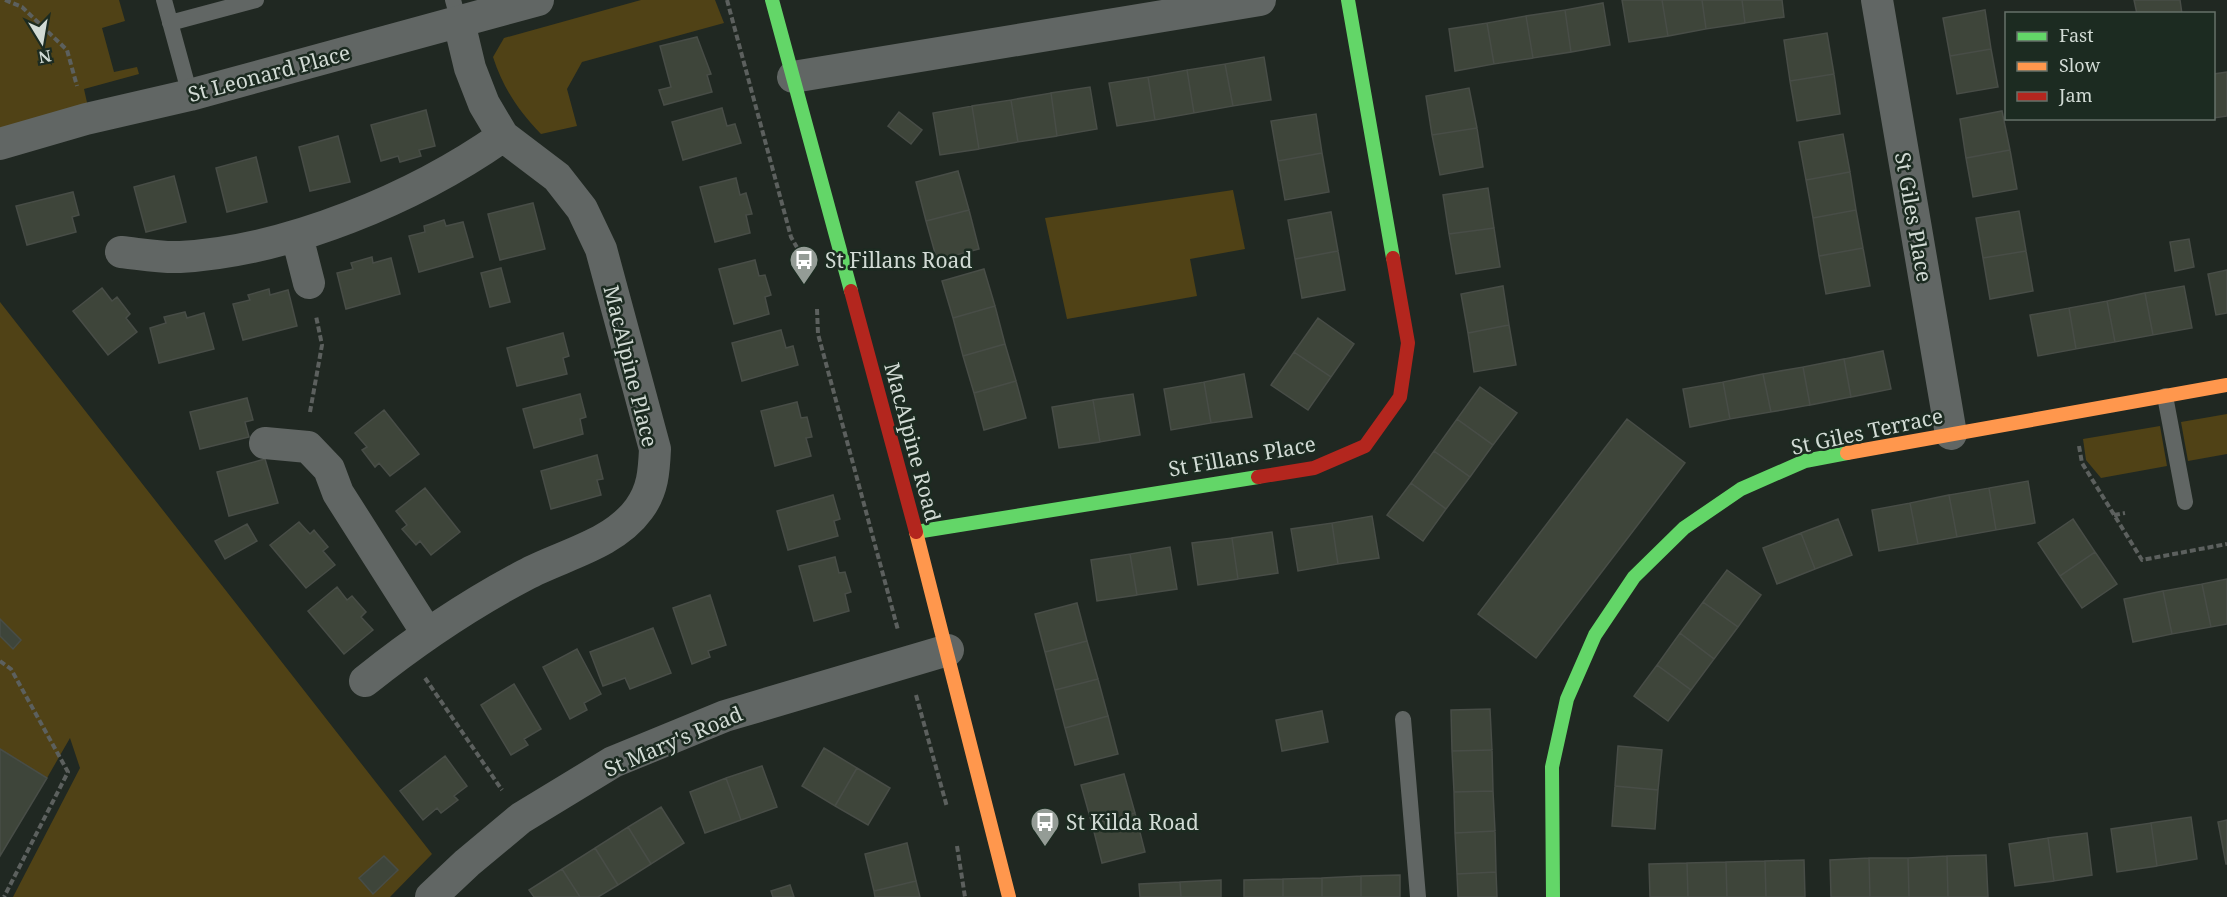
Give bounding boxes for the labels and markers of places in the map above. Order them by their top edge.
bus stop icon: St Fillans Road [788,244,820,286]
place label: St Fillans Road [825,246,972,274]
bus stop icon: St Kilda Road [1029,806,1061,848]
place label: St Kilda Road [1066,808,1199,836]

